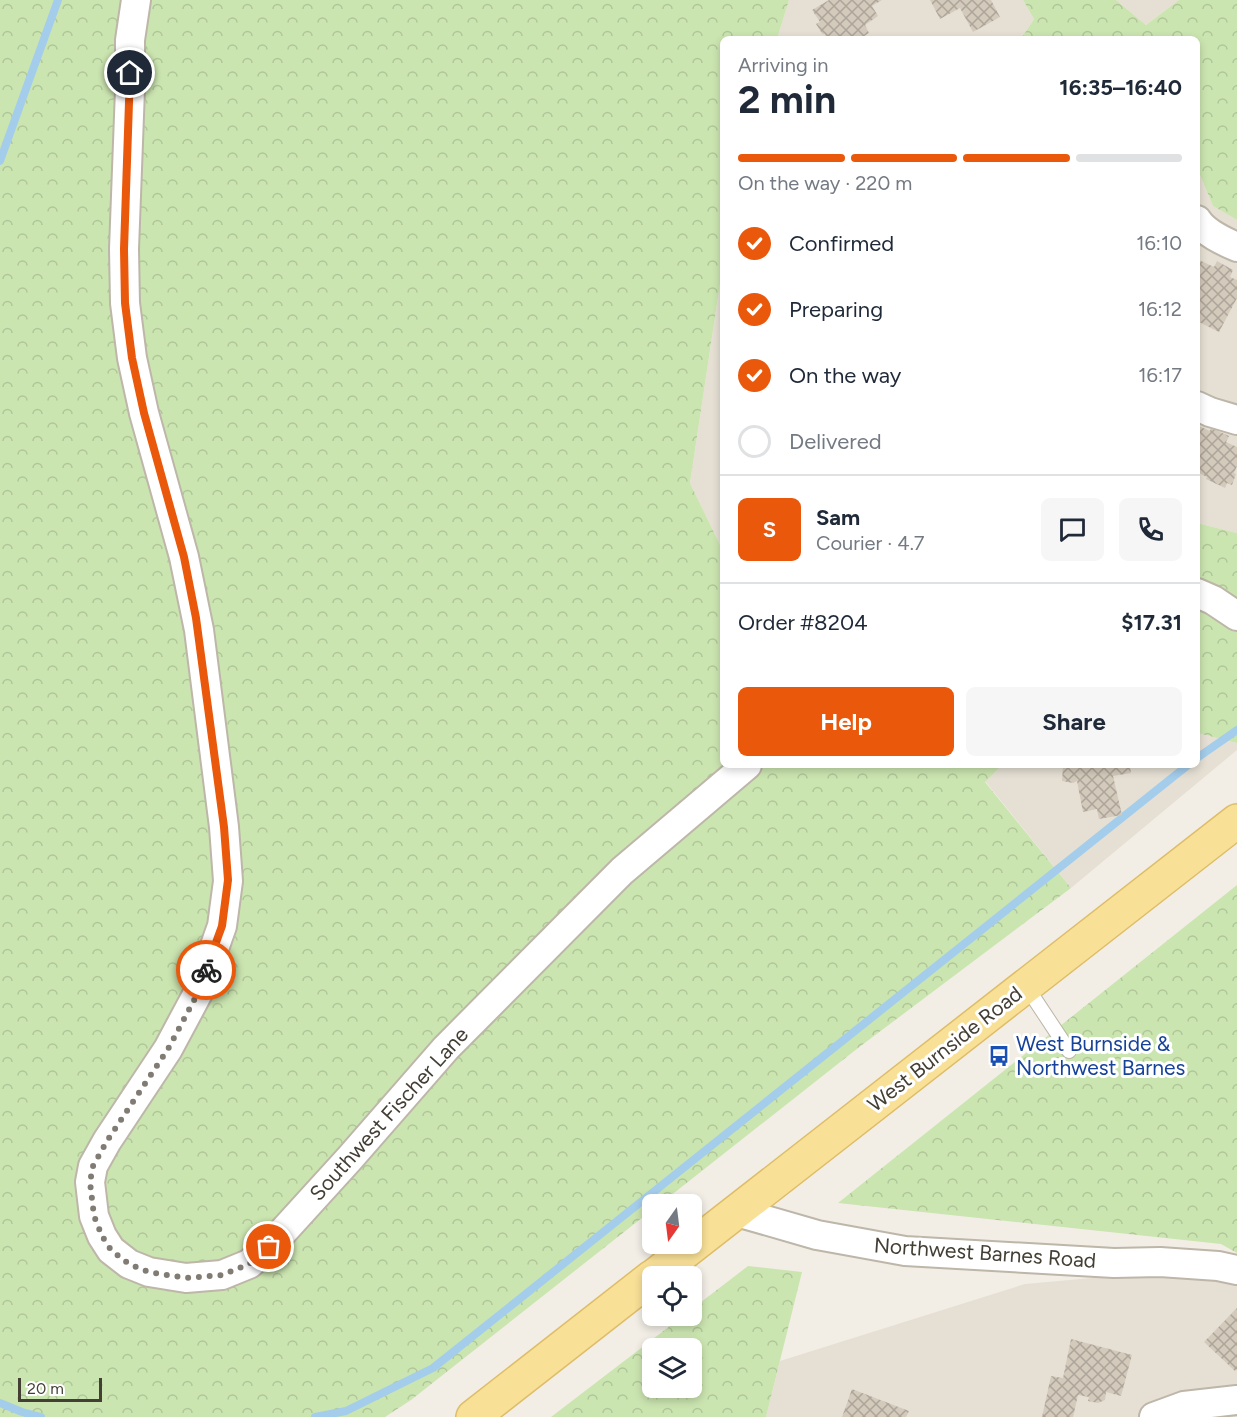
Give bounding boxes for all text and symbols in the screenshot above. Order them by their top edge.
pin [104,47,155,98]
text: Arriving in [738,53,828,77]
icon: home [113,56,146,89]
text: 16:35–16:40 [1059,74,1182,101]
text: 2 min [738,76,836,123]
text: On the way · 220 m [738,171,912,195]
icon: check [738,227,771,260]
text: Confirmed [789,230,894,257]
text: 16:10 [1136,231,1182,255]
icon: check [738,293,771,326]
text: Preparing [789,296,883,323]
text: 16:12 [1138,297,1182,321]
icon: check [738,359,771,392]
text: On the way [789,362,901,389]
text: 16:17 [1138,363,1182,387]
text: Delivered [789,428,882,455]
button: chat [1041,498,1104,561]
button: phone [1119,498,1182,561]
text: Sam [816,504,860,531]
text: S [763,516,776,543]
text: Courier · 4.7 [816,531,925,555]
text: Order #8204 [738,609,868,636]
text: $17.31 [1121,609,1182,636]
button: Help [738,687,954,756]
button: Share [966,687,1182,756]
courier [176,940,236,1000]
icon: bike [190,954,223,987]
street label: West Burnside Road [863,981,1027,1117]
street label: Southwest Fischer Lane [304,1022,473,1205]
place label: West Burnside & Northwest Barnes [1016,1031,1185,1080]
bus stop icon: West Burnside & Northwest Barnes [987,1044,1011,1068]
north arrow [642,1194,702,1254]
map controls [642,1194,702,1398]
pin [243,1221,294,1272]
icon: bag [252,1230,285,1263]
street label: Northwest Barnes Road [873,1232,1097,1273]
button: locate [642,1266,702,1326]
button: layers [642,1338,702,1398]
scale bar [18,1375,102,1402]
text: 20 m [27,1379,64,1398]

